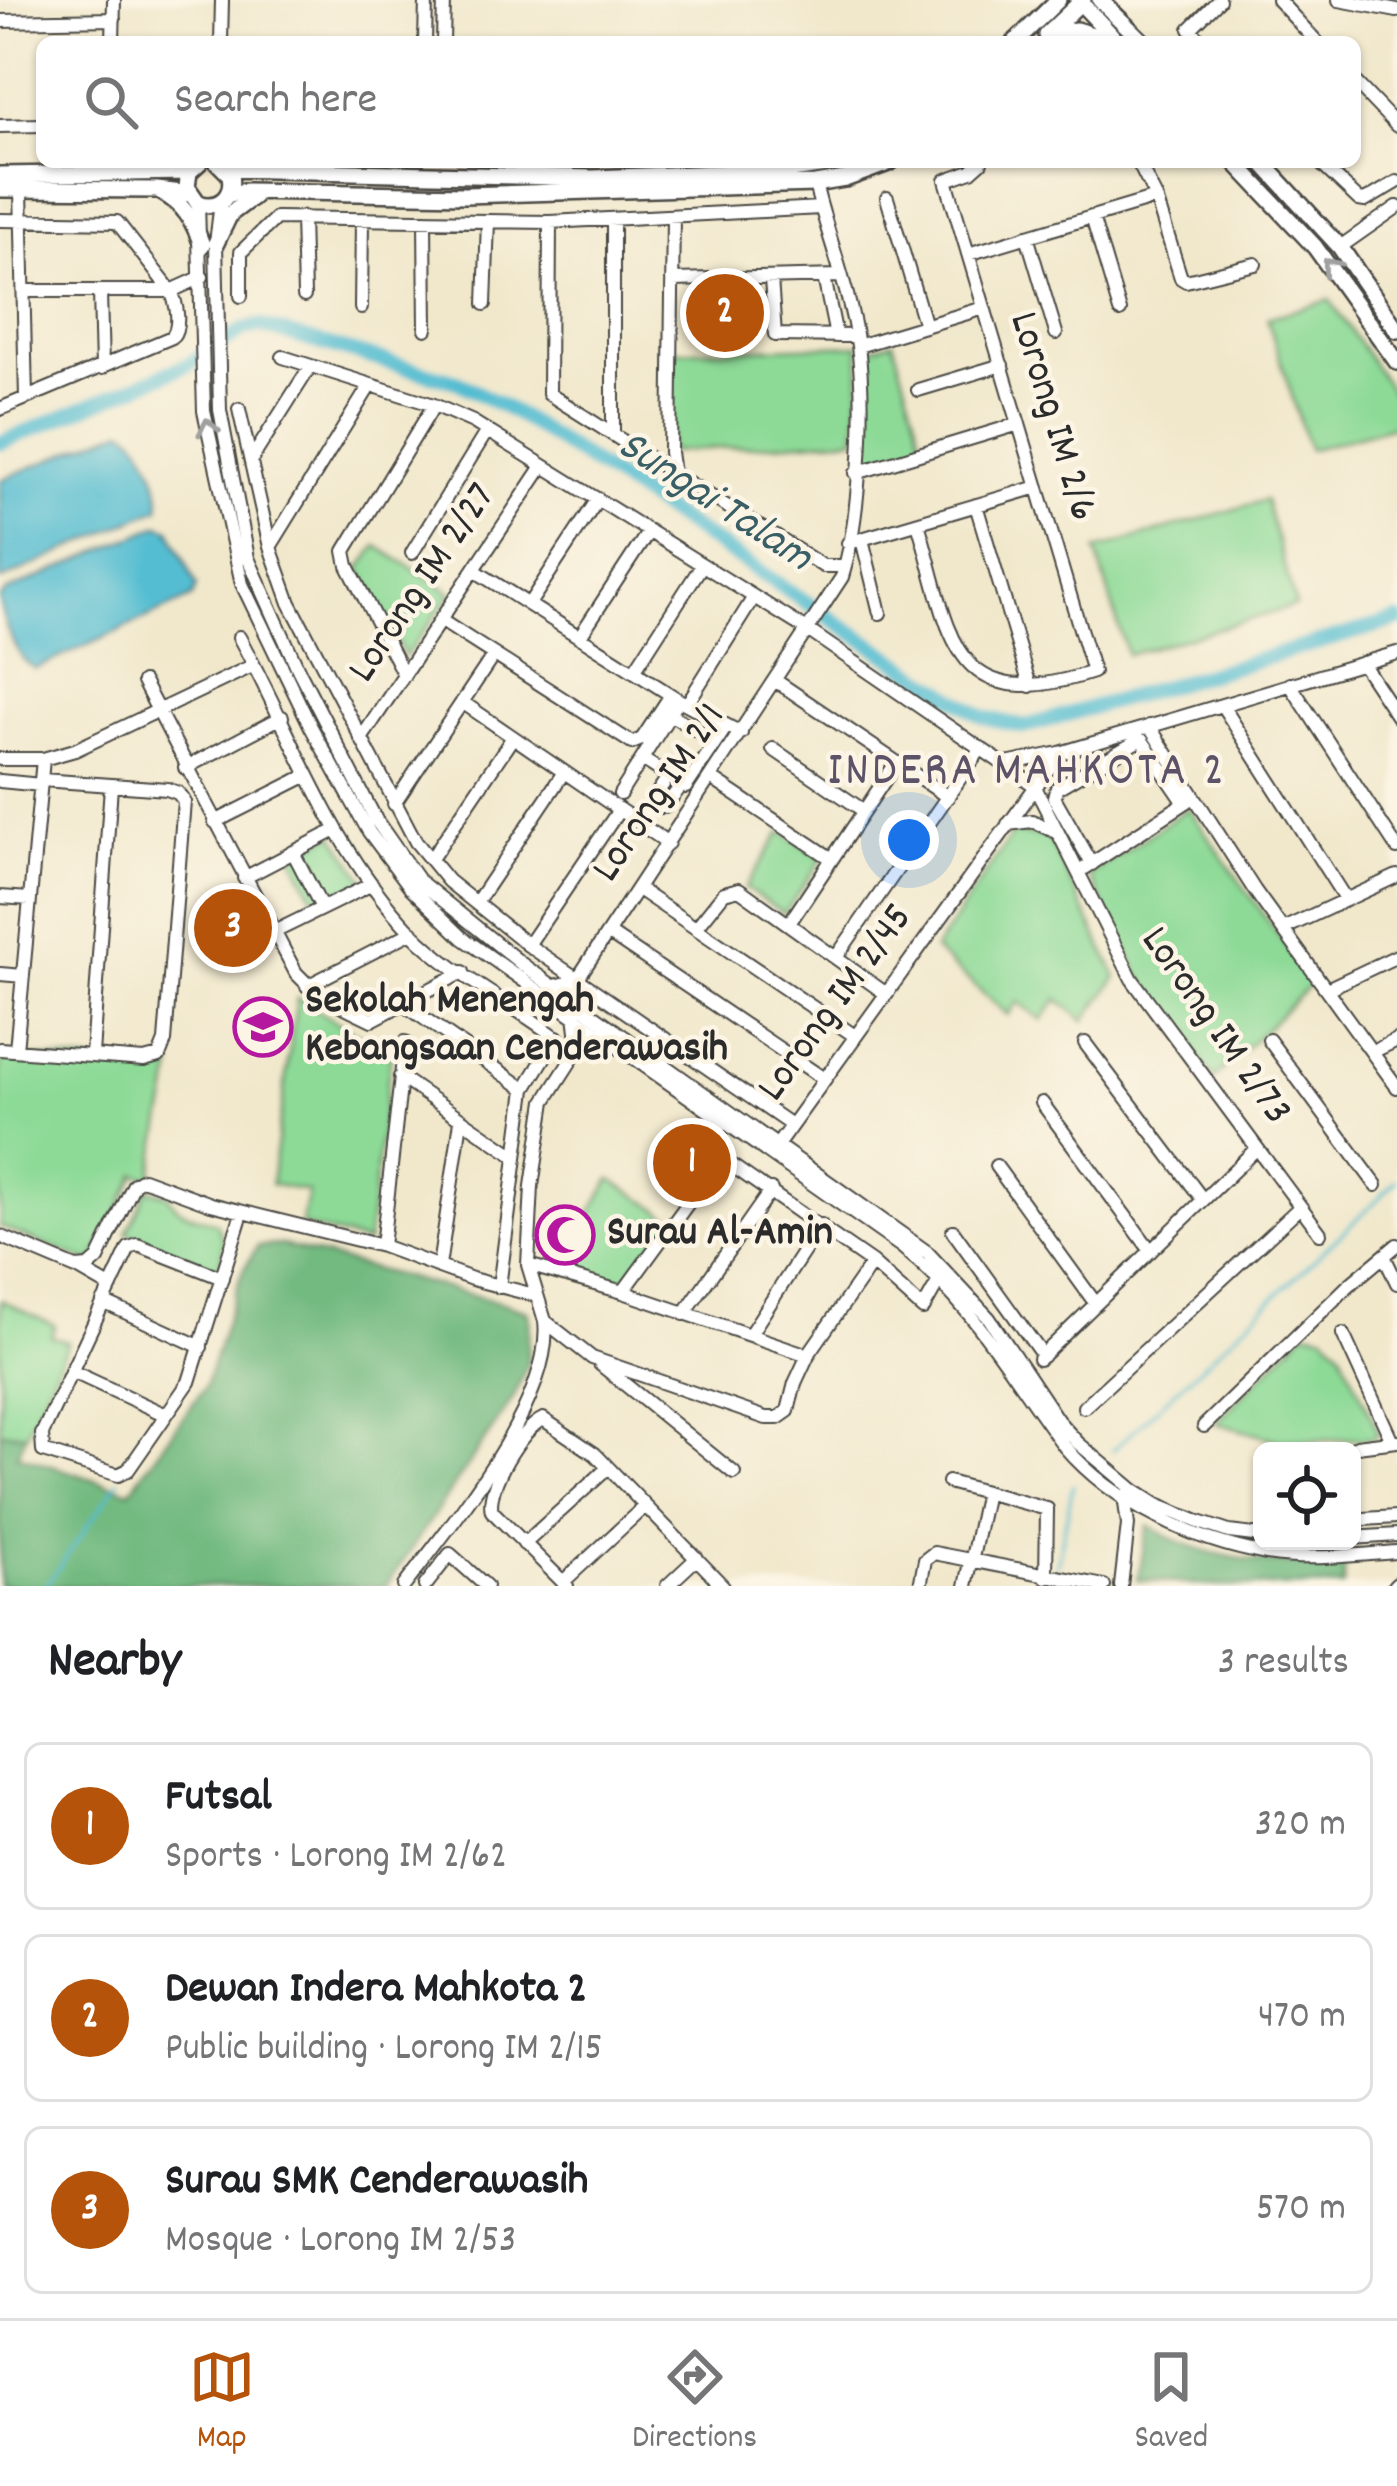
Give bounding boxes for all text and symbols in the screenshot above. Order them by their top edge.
search box [36,36,1361,168]
icon: search [78,69,144,135]
text: Search here [174,70,377,134]
one-way arrow [1323,258,1345,280]
pin: 2 [686,268,764,358]
street label: Lorong IM 2/6 [991,305,1111,529]
water label: Sungai Talam [604,416,825,591]
one-way arrow [196,418,222,438]
street label: Lorong IM 2/27 [335,472,513,696]
street label: Lorong IM 2/1 [579,693,743,895]
district label: INDERA MAHKOTA 2 [827,739,1227,808]
your location [879,810,939,870]
pin: 3 [194,883,272,973]
street label: Lorong IM 2/45 [745,893,929,1115]
street label: Lorong IM 2/73 [1123,916,1305,1138]
place label: Sekolah Menengah Kebangsaan Cenderawasih [305,973,728,1081]
school or university icon: Sekolah Menengah Kebangsaan Cenderawasih [232,996,294,1058]
pin: 1 [653,1118,731,1208]
mosque icon: Surau Al-Amin [534,1204,596,1266]
place label: Surau Al-Amin [607,1205,833,1265]
map controls [1253,1442,1361,1550]
button: locate [1253,1442,1361,1550]
text: Nearby [48,1628,181,1700]
text: 3 results [1218,1637,1349,1692]
text: Futsal [165,1767,272,1831]
text: 1 [86,1799,94,1854]
text: 320 m [1255,1799,1346,1854]
text: Sports · Lorong IM 2/62 [165,1831,507,1886]
text: Dewan Indera Mahkota 2 [165,1959,587,2023]
text: 2 [81,1991,99,2046]
text: 470 m [1258,1991,1346,2046]
text: Public building · Lorong IM 2/15 [165,2023,603,2078]
text: Surau SMK Cenderawasih [165,2151,588,2215]
text: 3 [81,2183,99,2238]
text: 570 m [1256,2183,1346,2238]
text: Mosque · Lorong IM 2/53 [165,2215,516,2270]
tab: Map [189,2344,255,2463]
tab: Directions [632,2344,757,2463]
tab: Saved [1135,2344,1208,2463]

